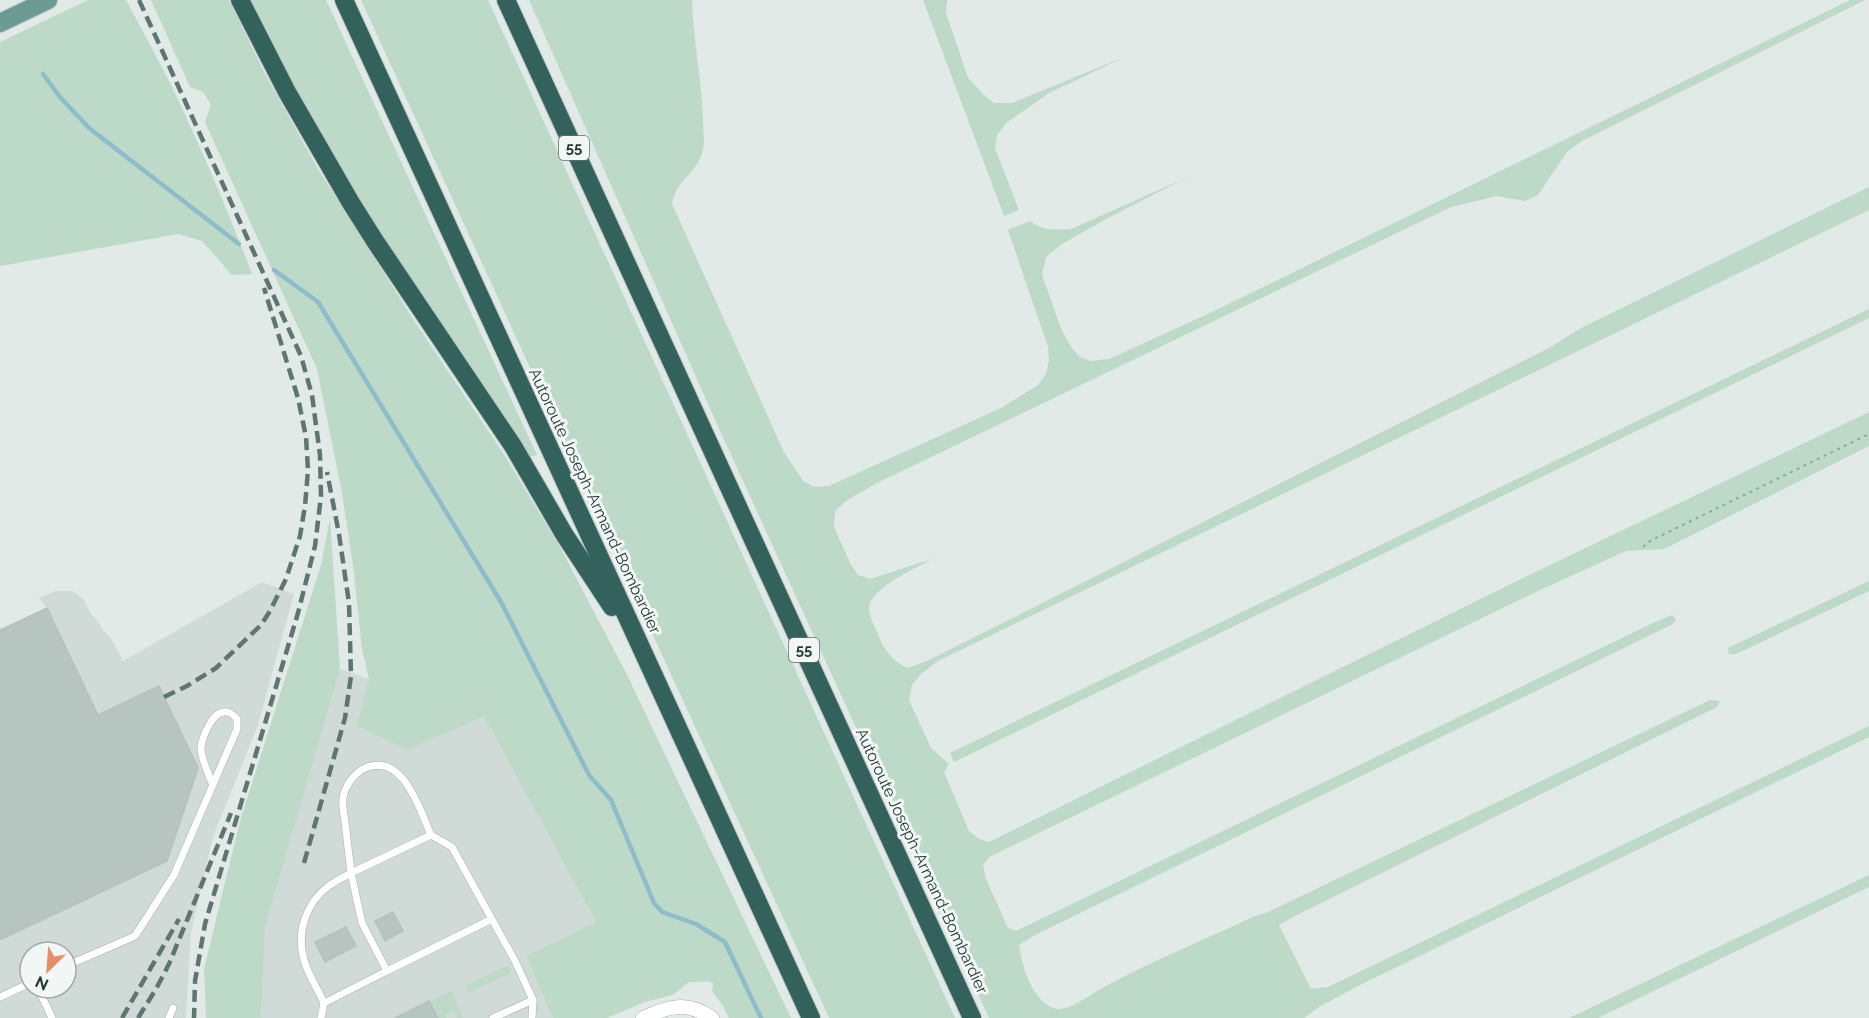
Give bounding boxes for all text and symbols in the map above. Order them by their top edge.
road number: 55 [559,136,589,160]
street label: Autoroute Joseph-Armand-Bombardier [525,365,665,637]
road number: 55 [789,638,819,662]
street label: Autoroute Joseph-Armand-Bombardier [852,725,992,997]
north arrow [18,940,78,1000]
text: N [32,972,51,994]

